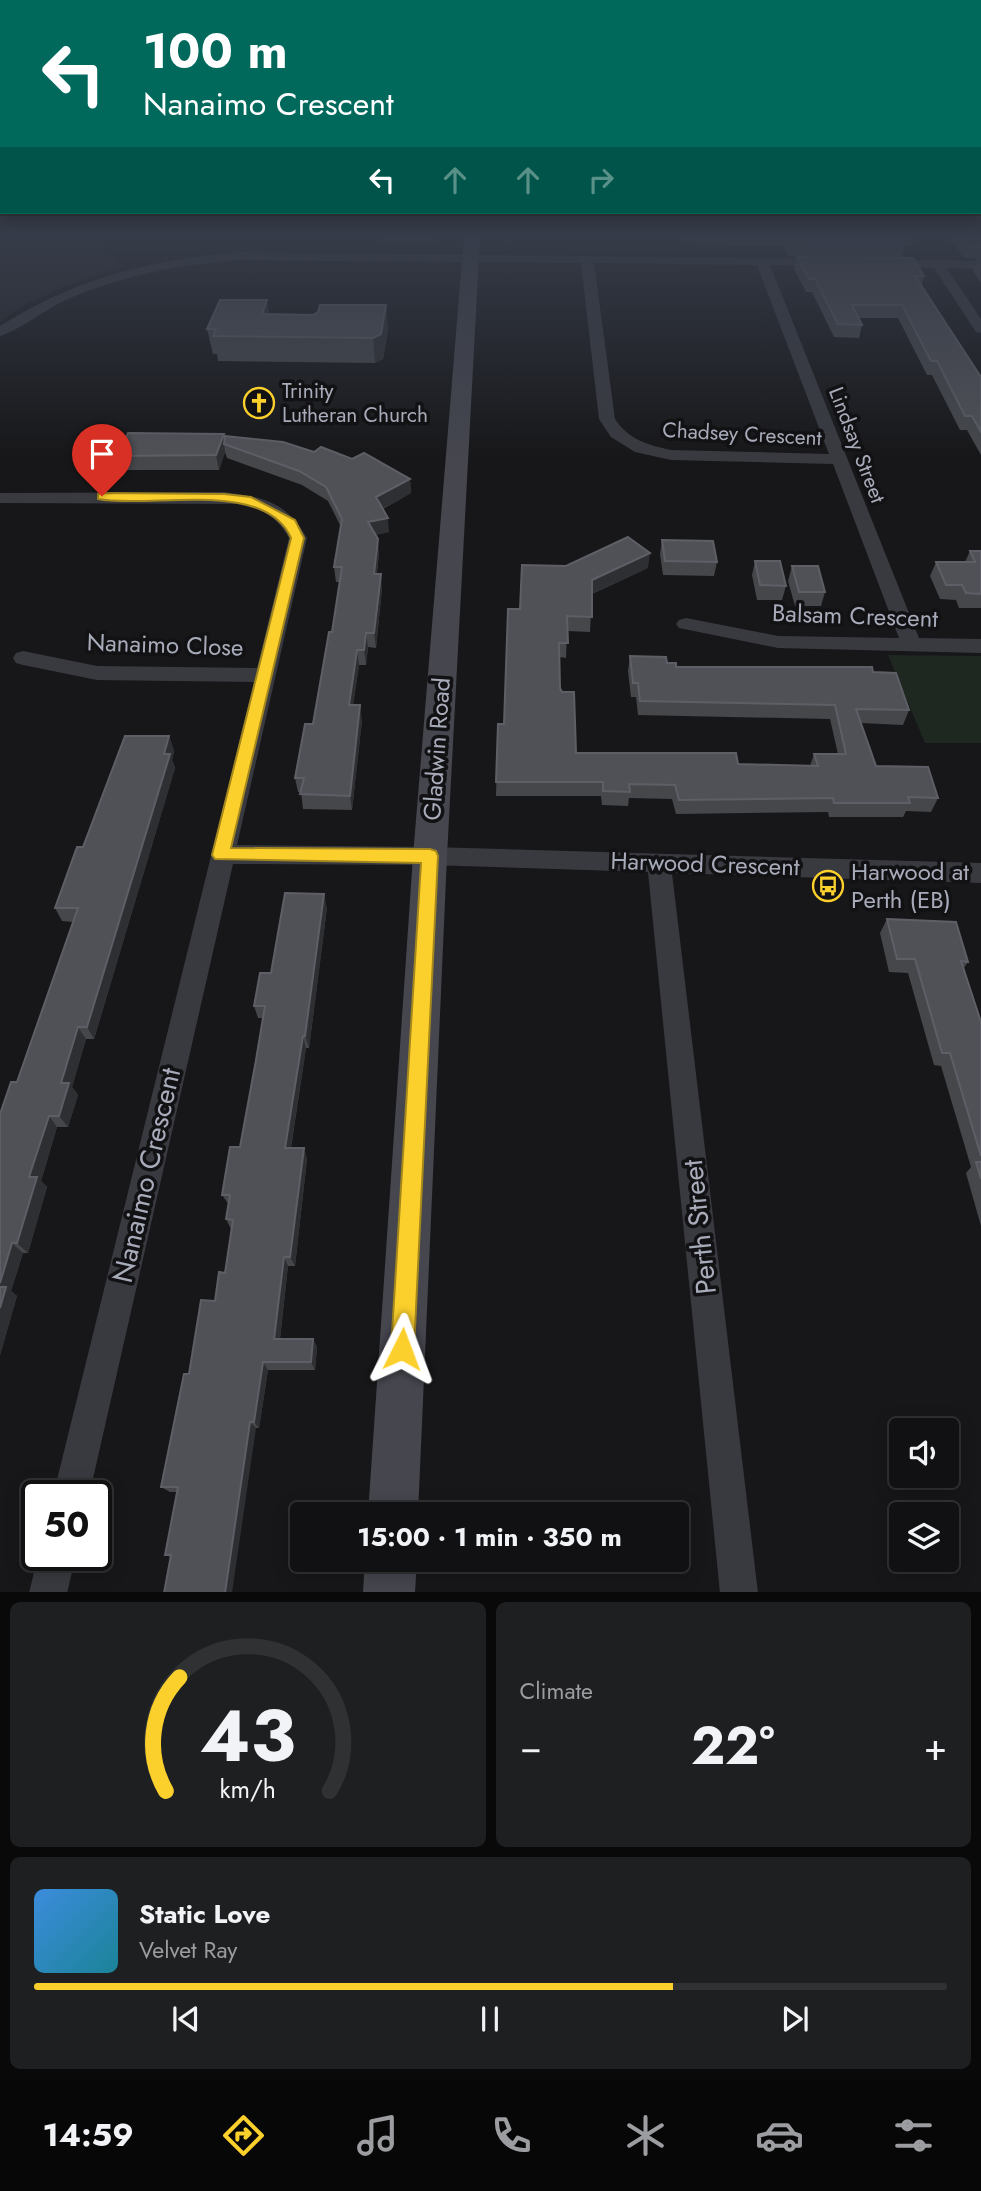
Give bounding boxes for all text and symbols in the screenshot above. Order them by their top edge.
text: 100 m [143,16,288,86]
icon: left [28,28,119,119]
text: Nanaimo Crescent [143,81,394,127]
icon: left [363,161,401,199]
icon: ahead [436,161,474,199]
icon: ahead [509,161,547,199]
icon: right [582,161,620,199]
place label: Trinity Lutheran Church [282,376,428,430]
street label: Lindsay Street [821,383,893,507]
church icon: Trinity Lutheran Church [242,386,276,420]
street label: Chadsey Crescent [662,415,822,453]
pin [72,424,132,496]
icon: arrive [83,435,121,473]
street label: Balsam Crescent [771,595,939,636]
street label: Nanaimo Close [86,624,244,665]
street label: Gladwin Road [414,676,459,822]
street label: Harwood Crescent [610,843,800,884]
place label: Harwood at Perth (EB) [851,854,969,917]
bus stop icon: Harwood at Perth (EB) [811,869,845,903]
street label: Nanaimo Crescent [102,1063,191,1287]
street label: Perth Street [672,1157,727,1296]
position arrow [365,1312,439,1386]
map controls [889,1418,959,1572]
button: sound [889,1418,959,1488]
speed limit sign: 50 [21,1480,112,1571]
button: layers [889,1502,959,1572]
text: 15:00 · 1 min · 350 m [357,1518,622,1556]
text: Climate [520,1674,593,1708]
text: 43 [200,1683,296,1788]
text: 22° [691,1708,775,1784]
text: − [520,1719,542,1774]
text: + [924,1719,947,1774]
text: km/h [219,1770,276,1806]
text: Static Love [139,1895,271,1933]
text: Velvet Ray [139,1933,237,1967]
icon: previous [167,2000,205,2038]
icon: pause [471,2000,509,2038]
icon: next [776,2000,814,2038]
icon: directions [219,2111,268,2160]
icon: music [353,2111,402,2160]
icon: phone [487,2111,536,2160]
icon: climate [621,2111,670,2160]
icon: car [755,2111,804,2160]
icon: filters [889,2111,938,2160]
text: 14:59 [43,2112,134,2158]

